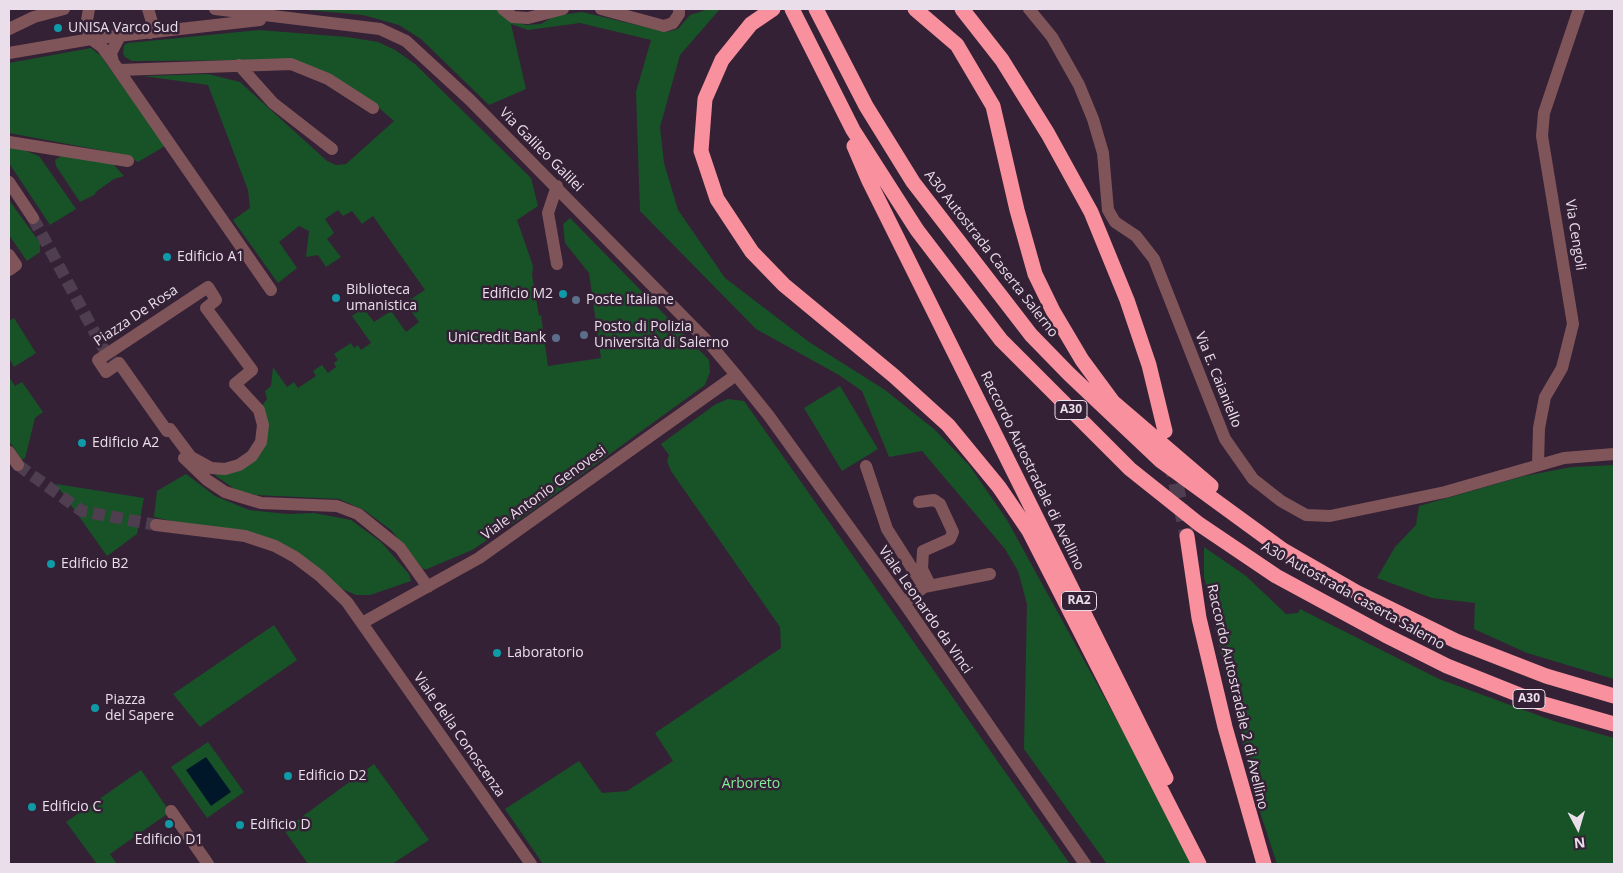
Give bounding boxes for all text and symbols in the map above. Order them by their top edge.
place label: UNISA Varco Sud [68,20,178,36]
marker: UNISA Varco Sud [52,22,64,34]
street label: Via Galileo Galilei [496,105,586,195]
street label: A30 Autostrada Caserta Salerno [921,167,1061,341]
street label: Via Cengoli [1561,198,1589,272]
place label: Edificio A1 [177,249,244,265]
marker: Edificio A1 [161,251,173,263]
street label: Piazza De Rosa [91,282,181,350]
place label: Biblioteca umanistica [346,282,417,314]
place label: Edificio M2 [482,286,553,302]
marker: Edificio M2 [557,288,569,300]
marker: Biblioteca umanistica [330,292,342,304]
place label: Poste Italiane [586,292,674,308]
marker: Poste Italiane [570,294,582,306]
place label: Posto di Polizia Università di Salerno [594,319,729,352]
marker: Posto di Polizia Università di Salerno [578,329,590,341]
place label: UniCredit Bank [448,330,546,346]
street label: Via E. Caianiello [1191,330,1245,430]
marker: UniCredit Bank [550,332,562,344]
street label: Raccordo Autostradale di Avellino [976,369,1088,573]
road number: A30 [1055,400,1087,420]
place label: Edificio A2 [92,435,159,451]
marker: Edificio A2 [76,437,88,449]
street label: Viale Antonio Genovesi [478,442,610,544]
street label: A30 Autostrada Caserta Salerno [1258,538,1448,654]
street label: Viale Leonardo da Vinci [875,543,975,677]
place label: Edificio B2 [61,556,128,572]
marker: Edificio B2 [45,558,57,570]
street label: Raccordo Autostradale 2 di Avellino [1203,583,1271,811]
road number: RA2 [1062,592,1096,610]
place label: Laboratorio [507,645,584,661]
marker: Laboratorio [491,647,503,659]
street label: Viale della Conoscenza [410,670,508,800]
road number: A30 [1513,690,1545,709]
place label: Piazza del Sapere [105,692,174,724]
marker: Piazza del Sapere [89,702,101,714]
place label: Edificio D2 [298,768,367,784]
marker: Edificio D2 [282,770,294,782]
park label: Arboreto [722,776,780,792]
place label: Edificio C [42,799,101,815]
marker: Edificio C [26,801,38,813]
north arrow [1553,803,1603,853]
place label: Edificio D [250,817,311,833]
marker: Edificio D1 [163,818,175,830]
marker: Edificio D [234,819,246,831]
place label: Edificio D1 [135,832,203,848]
text: N [1573,833,1586,853]

